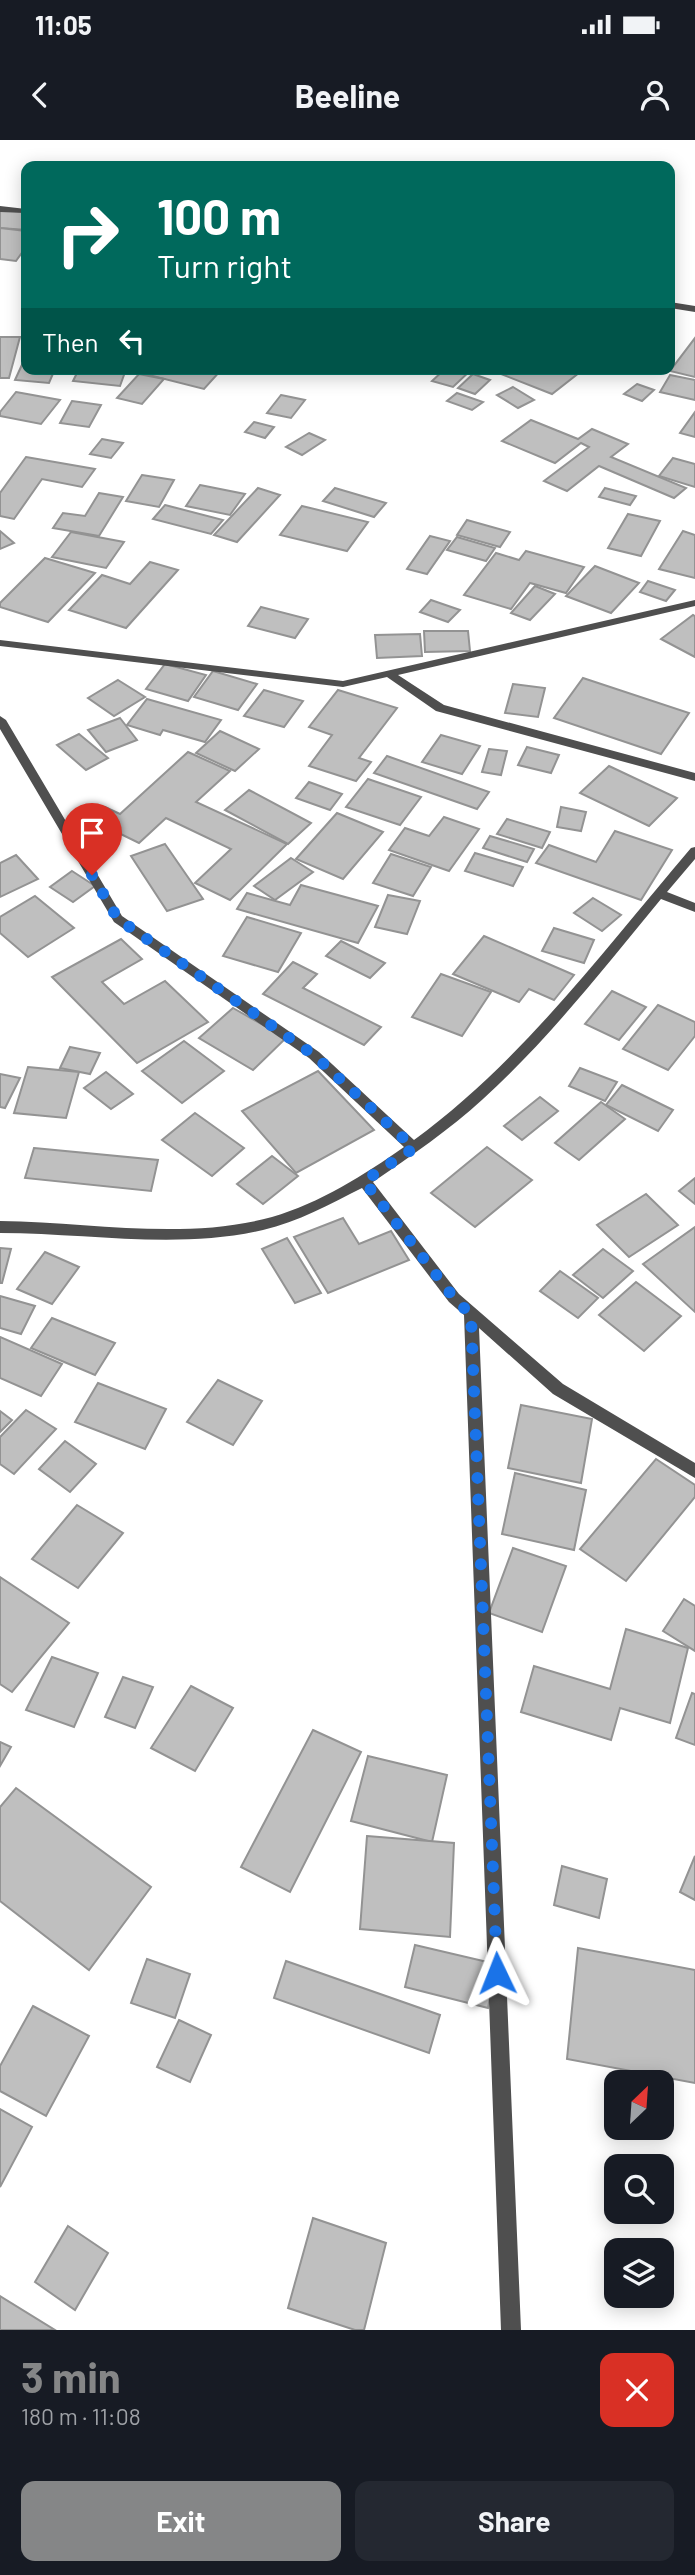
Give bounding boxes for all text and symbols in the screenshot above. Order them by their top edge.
text: 11:05 [35,9,92,40]
icon: back [21,76,59,114]
text: Beeline [295,76,400,114]
icon: person [636,76,674,114]
text: 100 m [157,186,281,245]
icon: right [42,189,133,280]
text: Turn right [157,246,292,284]
icon: left [113,322,151,360]
text: Then [42,326,99,357]
pin [62,803,122,875]
icon: arrive [73,814,111,852]
position arrow [460,1936,534,2010]
north arrow [604,2070,674,2140]
map controls [604,2070,674,2308]
button: search [604,2154,674,2224]
button: layers [604,2238,674,2308]
text: 3 min [21,2351,121,2401]
button: close [600,2353,674,2427]
text: 180 m · 11:08 [21,2402,141,2430]
button: Exit [21,2481,341,2561]
button: Share [355,2481,674,2561]

